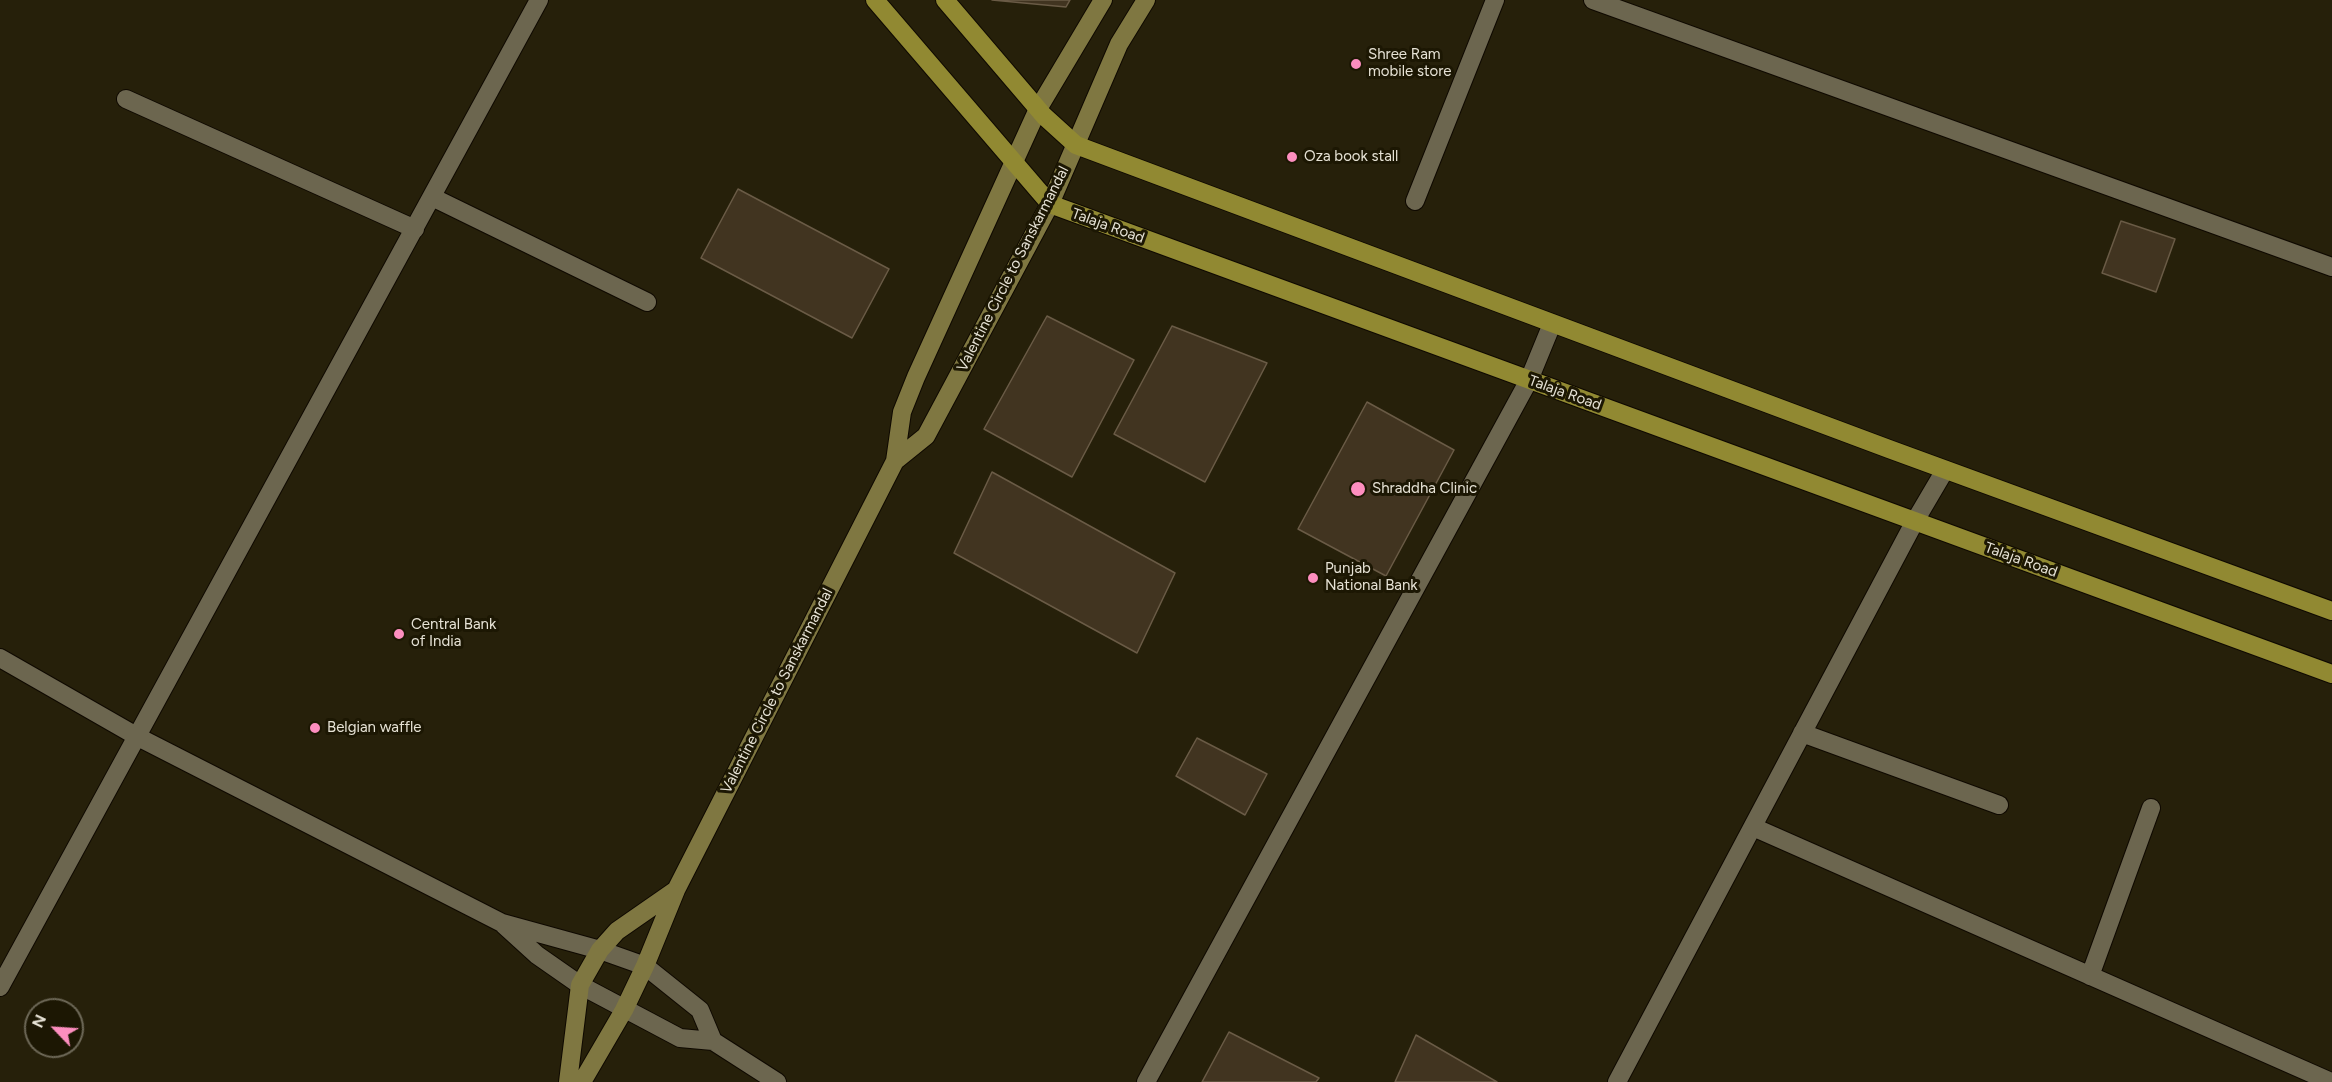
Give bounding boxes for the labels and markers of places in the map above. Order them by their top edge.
place label: Shree Ram mobile store [1368,46,1452,81]
marker: Shree Ram mobile store [1349,57,1363,71]
place label: Oza book stall [1304,148,1398,166]
marker: Oza book stall [1285,150,1299,164]
marker: Shraddha Clinic [1349,480,1367,498]
place label: Shraddha Clinic [1372,480,1477,498]
place label: Punjab National Bank [1325,560,1418,595]
marker: Punjab National Bank [1306,571,1320,585]
place label: Central Bank of India [411,616,496,651]
marker: Central Bank of India [392,627,406,641]
place label: Belgian waffle [327,719,421,737]
marker: Belgian waffle [308,721,322,735]

